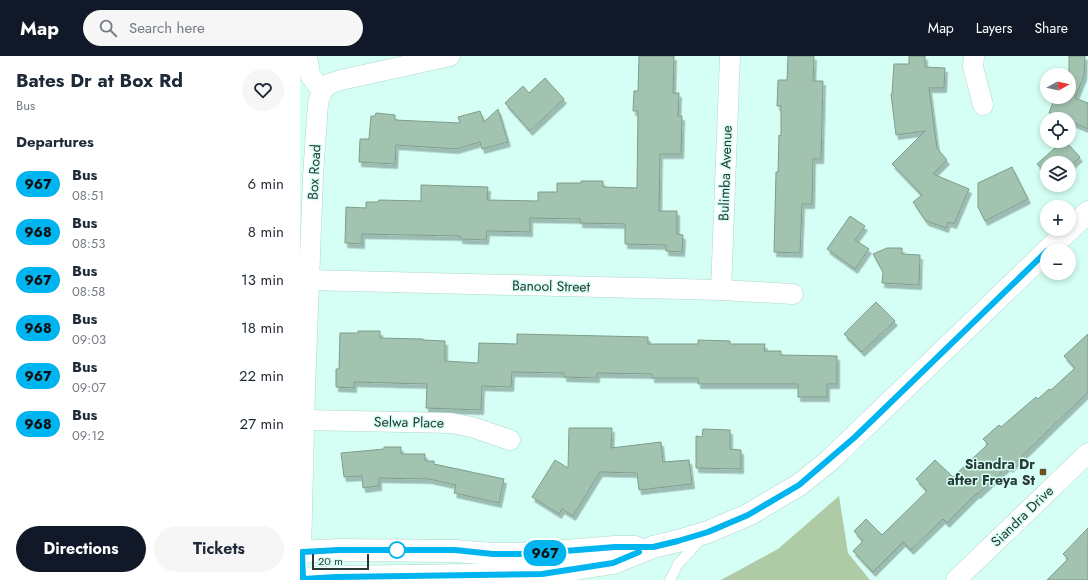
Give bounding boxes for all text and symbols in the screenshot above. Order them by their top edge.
search box [83,10,363,46]
text: Map [20,15,59,42]
icon: search [97,17,119,39]
text: Search here [129,17,205,39]
text: Map [928,18,954,38]
text: Layers [976,18,1012,38]
text: Share [1034,18,1068,38]
text: Bates Dr at Box Rd [16,67,183,94]
north arrow [1040,68,1076,104]
map controls [1040,68,1076,280]
button: heart [242,69,284,111]
text: Bus [16,96,35,115]
button: locate [1040,112,1076,148]
street label: Bulimba Avenue [713,125,737,221]
text: Departures [16,131,94,153]
street label: Box Road [303,144,325,200]
button: layers [1040,156,1076,192]
text: Bus [72,164,97,186]
text: 6 min [247,173,284,195]
text: 967 [24,174,52,194]
text: 08:51 [72,186,104,205]
button: + [1040,200,1076,236]
text: Bus [72,212,97,234]
text: 8 min [248,221,284,243]
text: 968 [24,222,52,242]
text: 08:53 [72,234,105,253]
button: − [1040,244,1076,280]
text: Bus [72,260,97,282]
text: 13 min [241,269,284,291]
text: 967 [24,270,52,290]
street label: Banool Street [512,275,591,297]
text: 08:58 [72,282,105,301]
text: Bus [72,308,97,330]
text: 18 min [241,317,284,339]
text: 968 [24,318,52,338]
text: 09:03 [72,330,106,349]
text: Bus [72,356,97,378]
text: 22 min [239,365,284,387]
text: 967 [24,366,52,386]
text: 09:07 [72,378,106,397]
text: Bus [72,404,97,426]
street label: Selwa Place [374,411,444,433]
text: 27 min [240,413,284,435]
text: 968 [24,414,52,434]
text: 09:12 [72,426,104,445]
place label: Siandra Dr after Freya St [947,454,1036,490]
marker: Siandra Dr after Freya St [1038,467,1048,477]
street label: Siandra Drive [986,481,1058,551]
button: Directions [16,526,146,572]
button: Tickets [154,526,284,572]
line badge: 967 [522,540,568,566]
unlabelled marker [388,541,406,559]
text: 967 [531,543,559,563]
scale bar [312,552,369,571]
text: 20 m [318,553,343,569]

